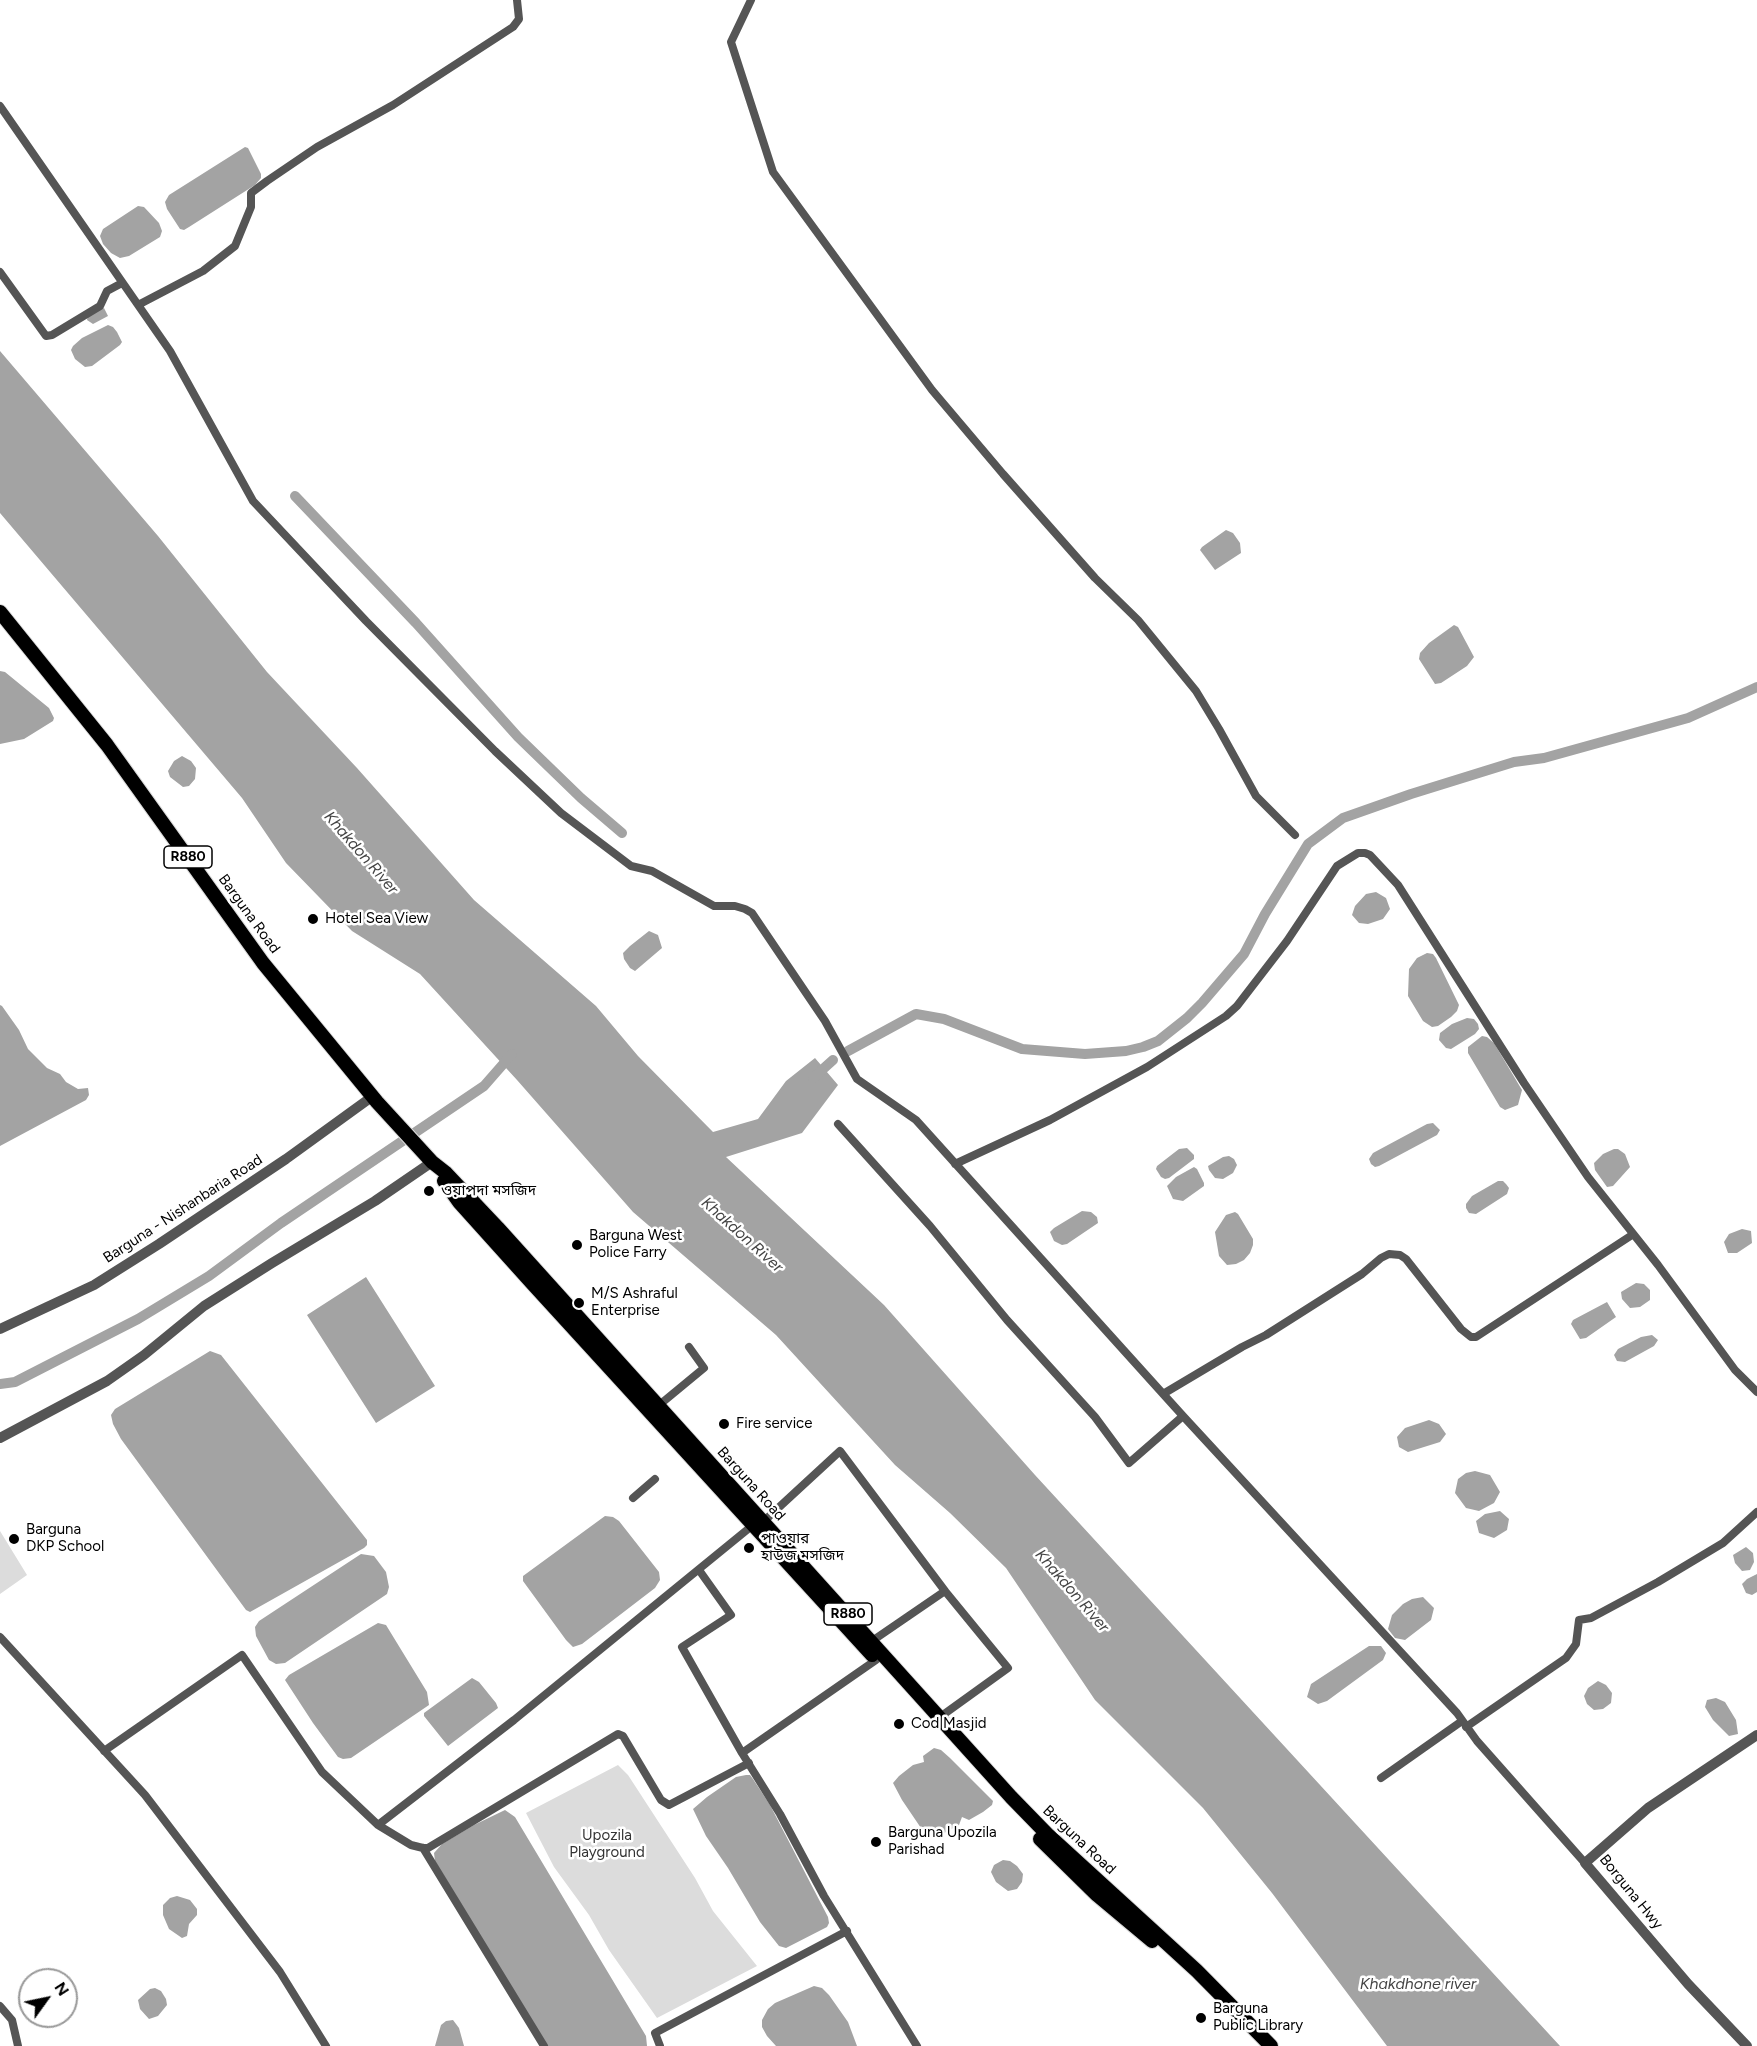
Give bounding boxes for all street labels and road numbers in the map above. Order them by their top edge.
road number: R880 [164,846,212,868]
street label: Barguna Road [214,871,284,957]
street label: Barguna - Nishanbaria Road [100,1151,266,1267]
street label: Barguna Road [713,1443,789,1525]
road number: R880 [824,1603,872,1625]
street label: Barguna Road [1039,1802,1119,1878]
street label: Borguna Hwy [1595,1851,1667,1933]

